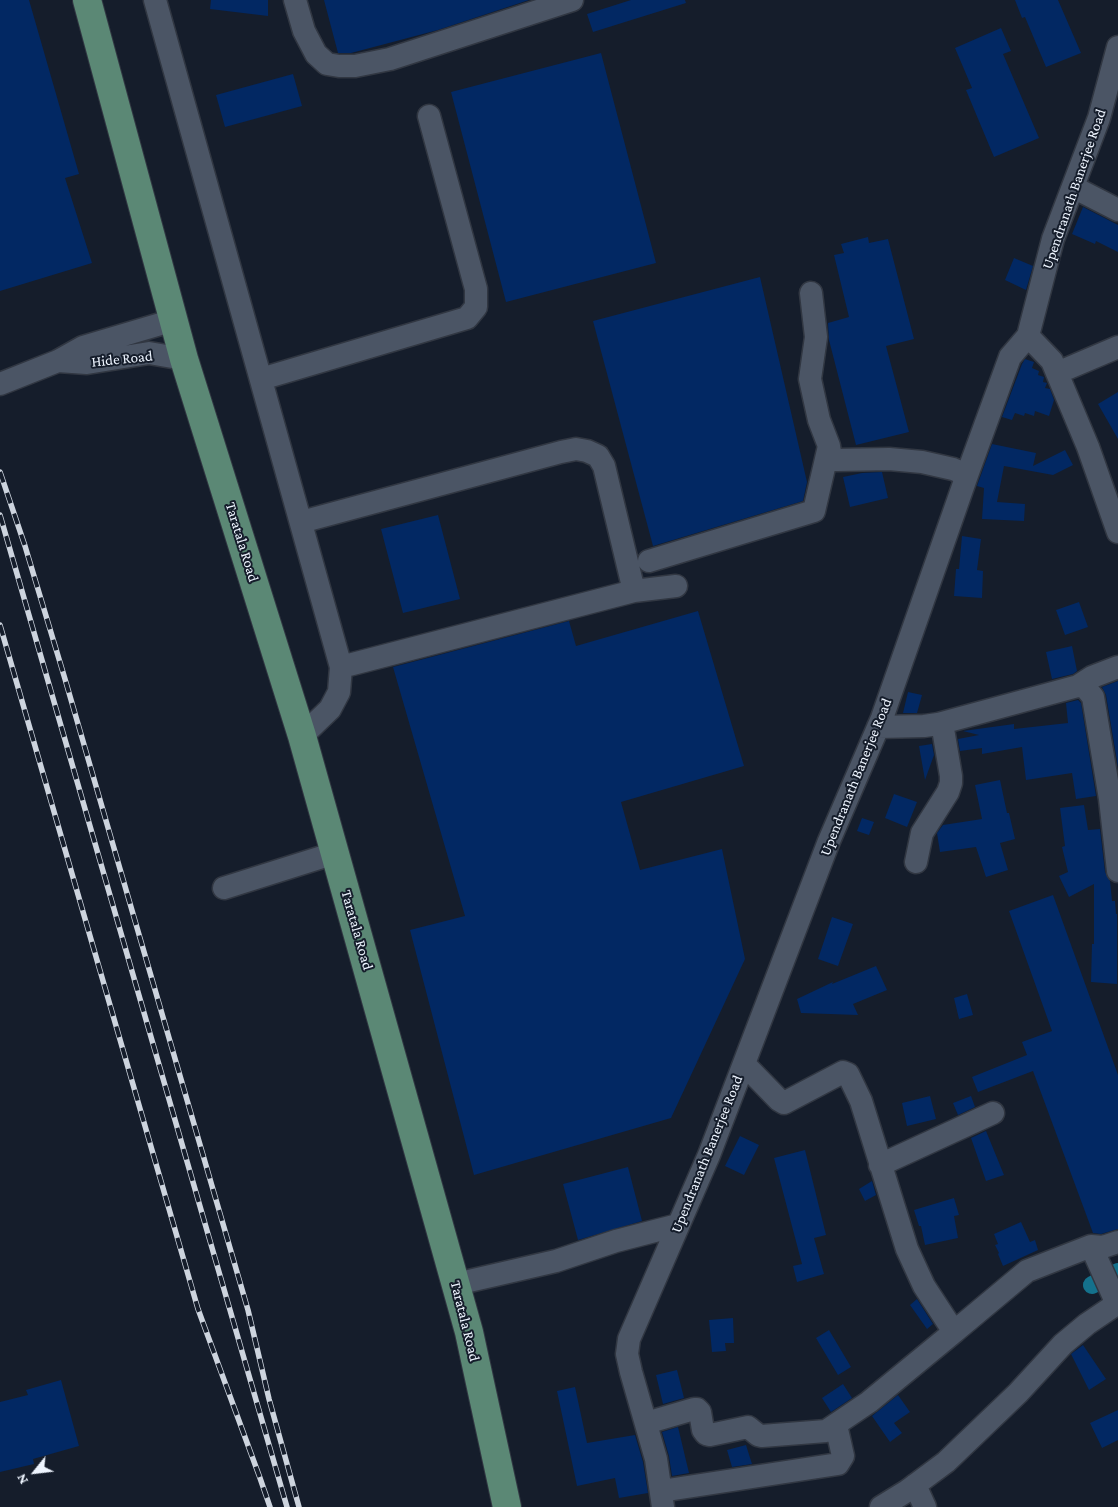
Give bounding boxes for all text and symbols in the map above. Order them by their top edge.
street label: Upendranath Banerjee Road [1038,107,1110,271]
street label: Hide Road [90,347,154,371]
street label: Taratala Road [221,500,263,584]
street label: Upendranath Banerjee Road [816,696,896,858]
street label: Taratala Road [337,888,377,972]
street label: Upendranath Banerjee Road [667,1073,747,1235]
street label: Taratala Road [446,1279,484,1363]
north arrow [10,1447,60,1497]
text: N [13,1471,31,1487]

